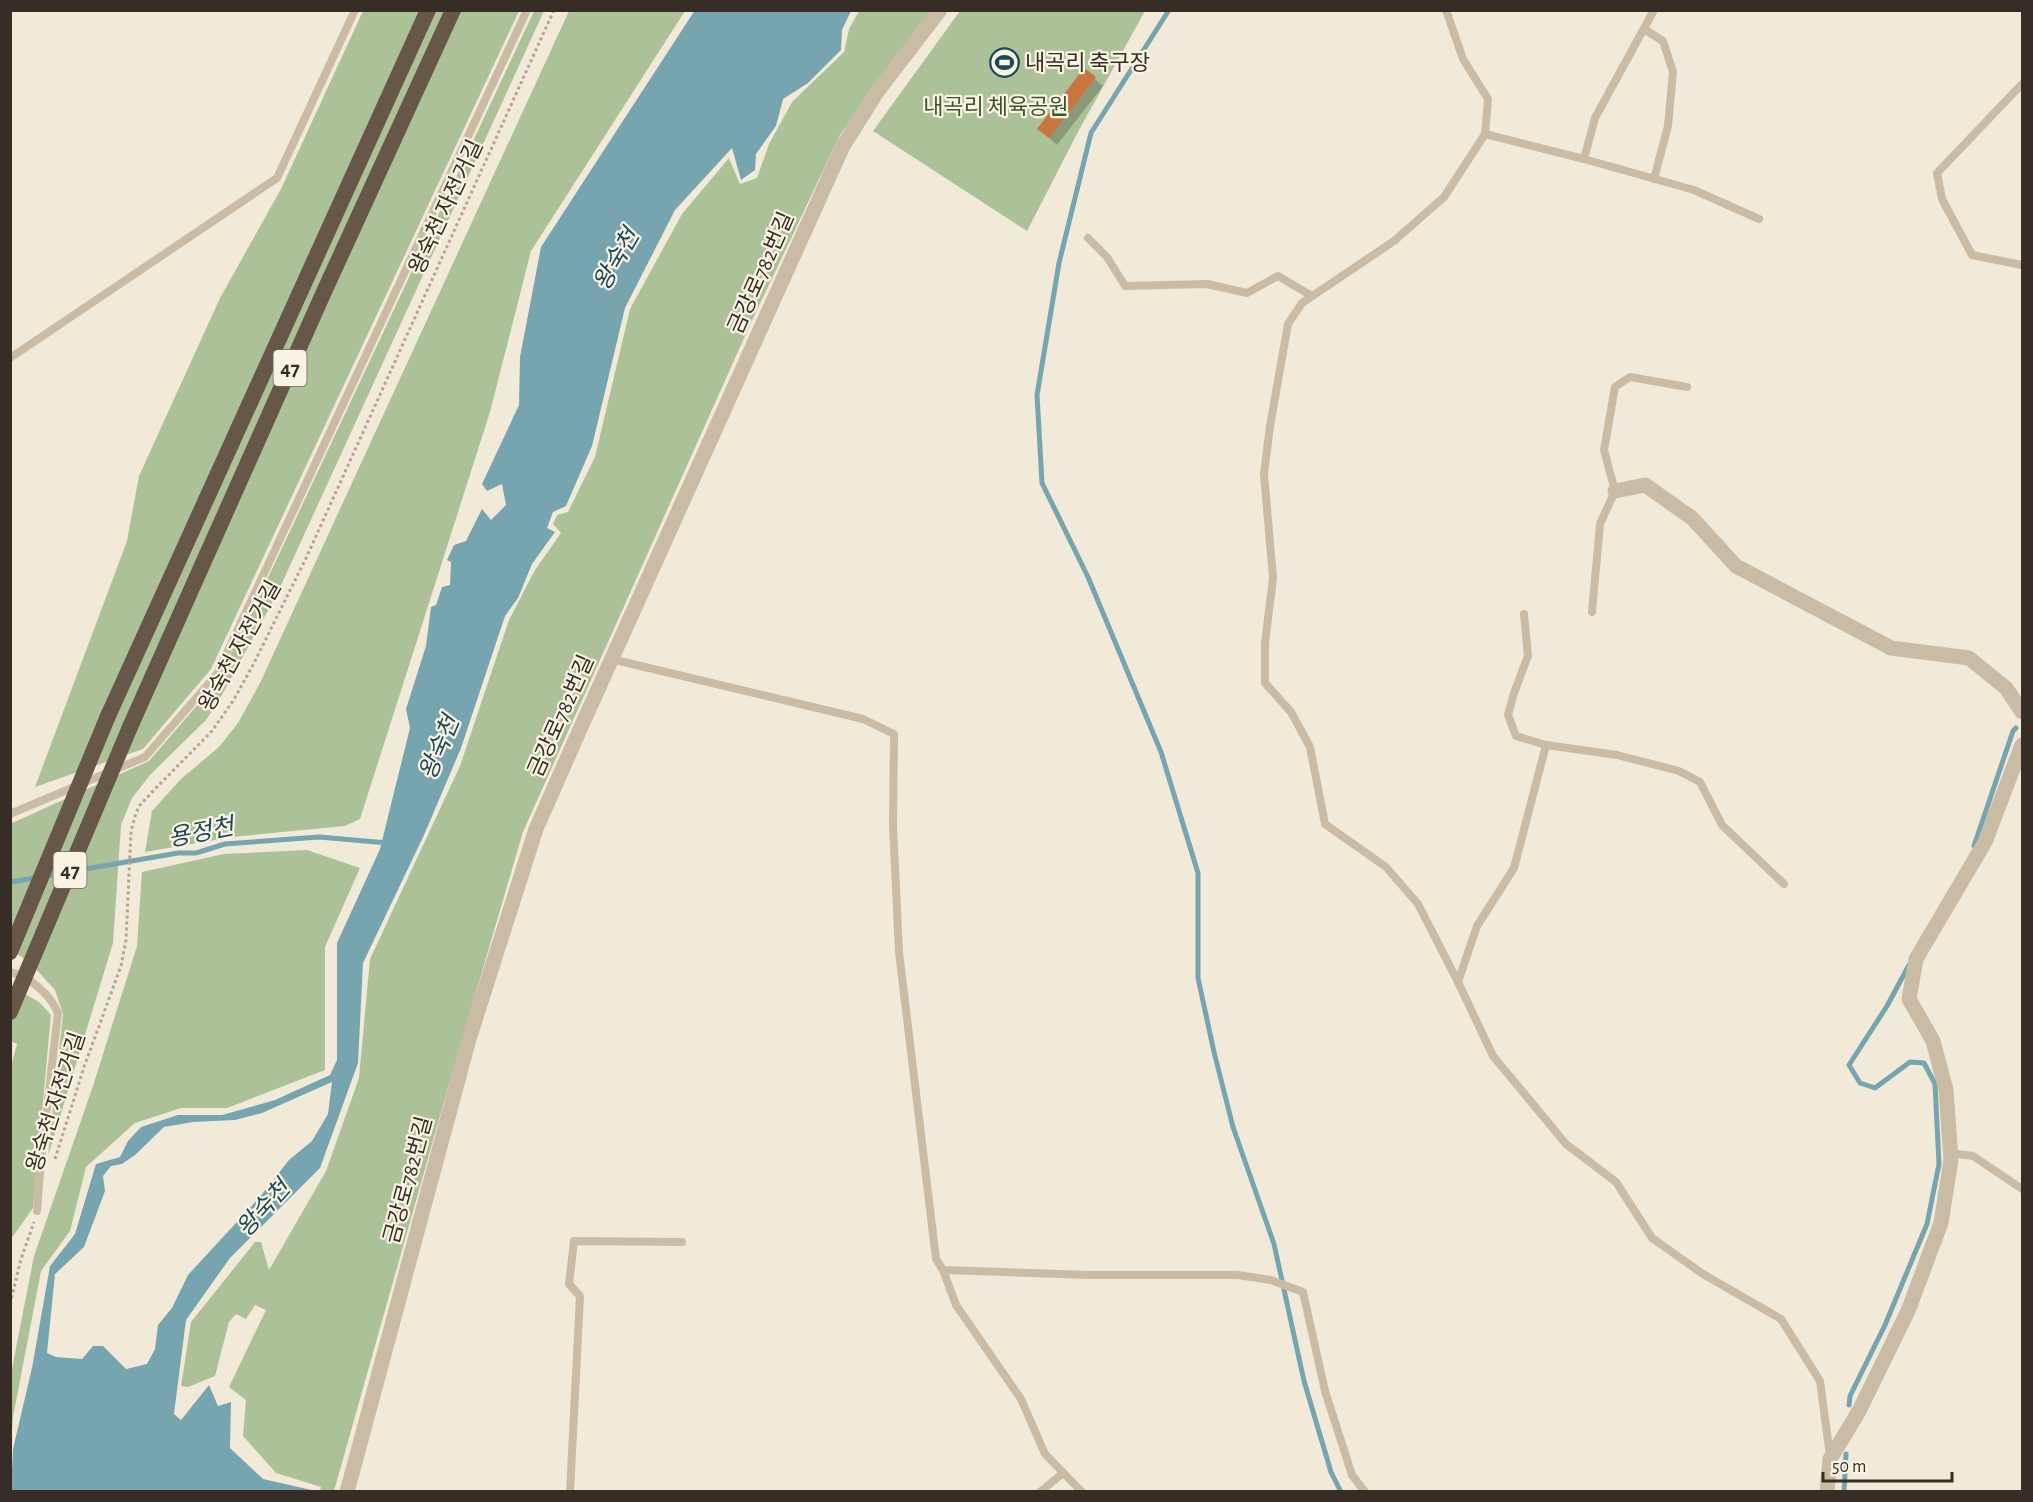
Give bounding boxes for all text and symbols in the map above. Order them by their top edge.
sports icon: 내곡리 축구장 [988,47,1020,79]
place label: 내곡리 축구장 [1025,51,1150,74]
park label: 내곡리 체육공원 [923,95,1069,118]
street label: 왕숙천 자전거길 [404,136,487,277]
street label: 금강로782번길 [723,208,798,337]
water label: 왕숙천 [589,222,645,295]
road number: 47 [274,350,306,386]
street label: 왕숙천 자전거길 [194,577,285,715]
street label: 금강로782번길 [523,651,598,780]
water label: 왕숙천 [415,710,465,783]
water label: 용정천 [166,813,239,851]
road number: 47 [54,852,86,888]
street label: 왕숙천 자전거길 [22,1029,89,1174]
street label: 금강로782번길 [379,1114,436,1246]
water label: 왕숙천 [232,1174,297,1242]
scale bar [1823,1445,1952,1483]
text: 50 m [1832,1458,1866,1476]

